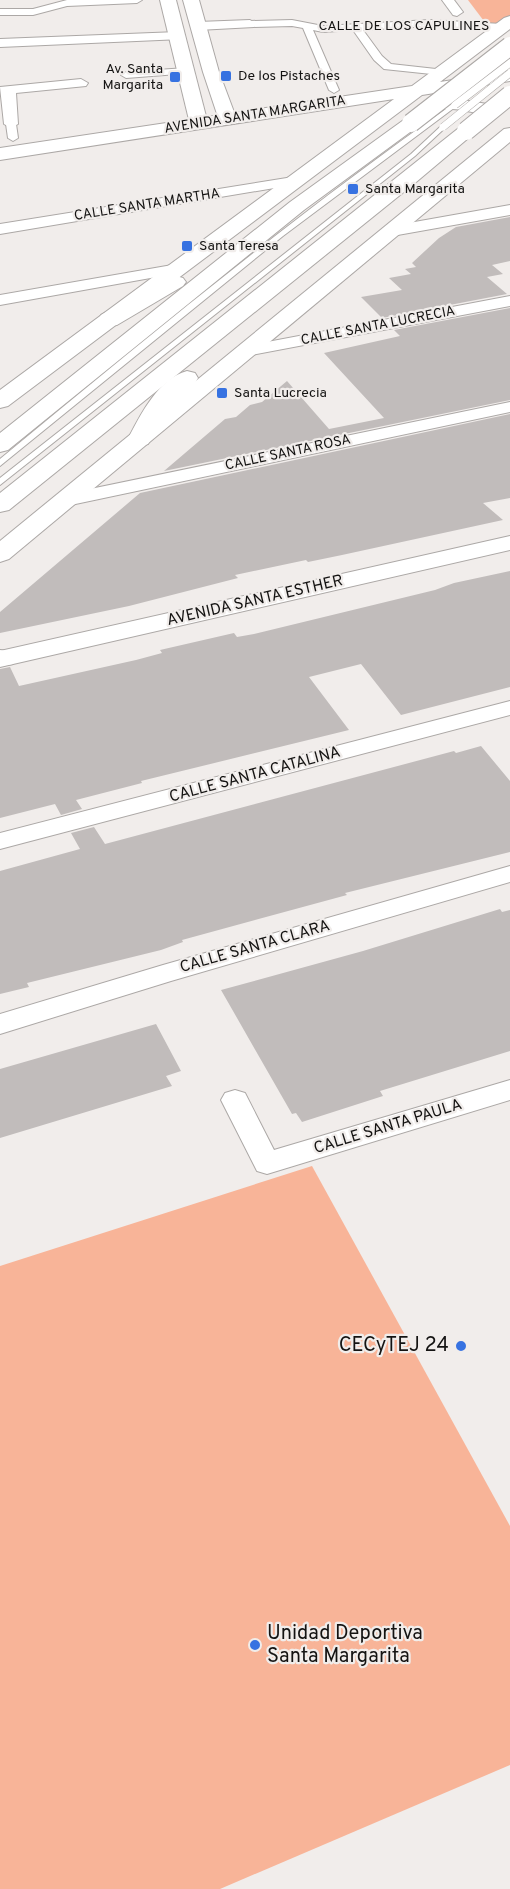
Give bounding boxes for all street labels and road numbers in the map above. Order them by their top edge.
street label: CALLE DE LOS CAPULINES [319,18,489,35]
street label: AVENIDA SANTA MARGARITA [163,92,347,138]
street label: CALLE SANTA MARTHA [73,185,221,225]
street label: CALLE SANTA LUCRECIA [299,303,457,349]
street label: CALLE SANTA ROSA [224,431,352,475]
street label: AVENIDA SANTA ESTHER [165,571,345,631]
street label: CALLE SANTA CATALINA [167,742,343,808]
street label: CALLE SANTA CLARA [178,916,333,978]
street label: CALLE SANTA PAULA [311,1095,465,1159]

